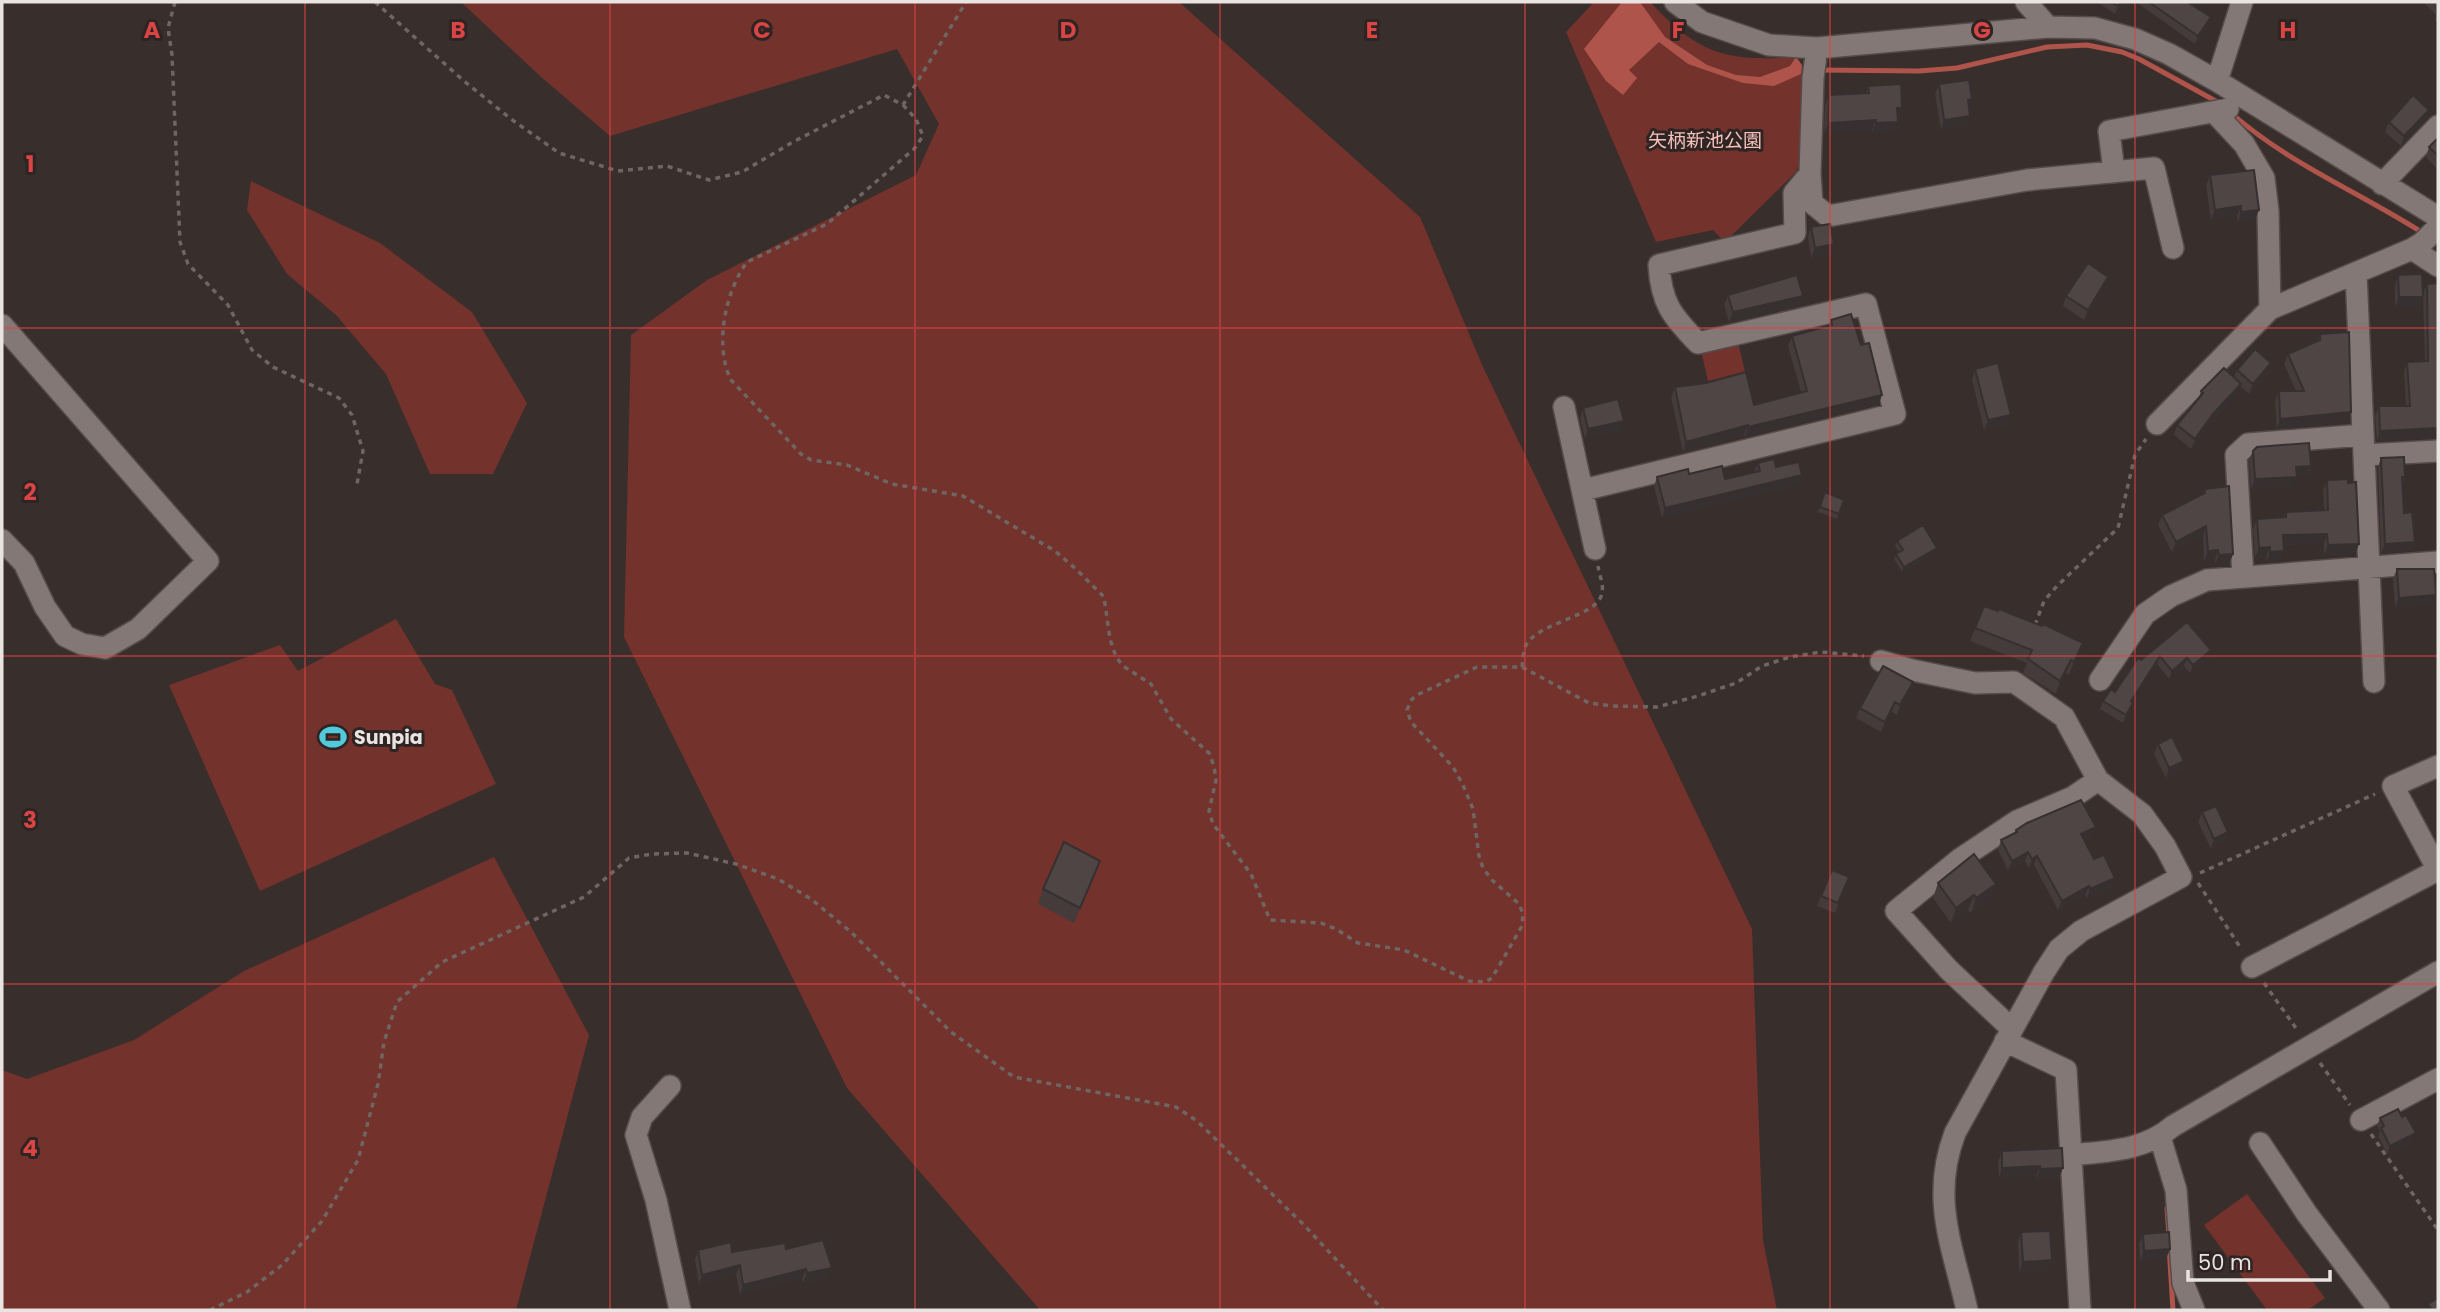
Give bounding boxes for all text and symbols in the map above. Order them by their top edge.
text: A [144,14,161,46]
text: B [450,14,466,46]
text: C [753,14,771,46]
text: D [1060,14,1076,46]
text: E [1366,14,1378,46]
text: F [1672,14,1684,46]
text: G [1973,14,1991,46]
text: H [2280,14,2296,46]
park label: 矢柄新池公園 [1648,127,1762,154]
text: 1 [26,148,34,180]
text: 2 [23,476,37,508]
sports icon: Sunpia [318,722,348,752]
place label: Sunpia [354,724,423,751]
text: 3 [23,804,37,836]
text: 4 [22,1132,38,1164]
scale bar [2188,1238,2330,1282]
text: 50 m [2198,1248,2252,1277]

